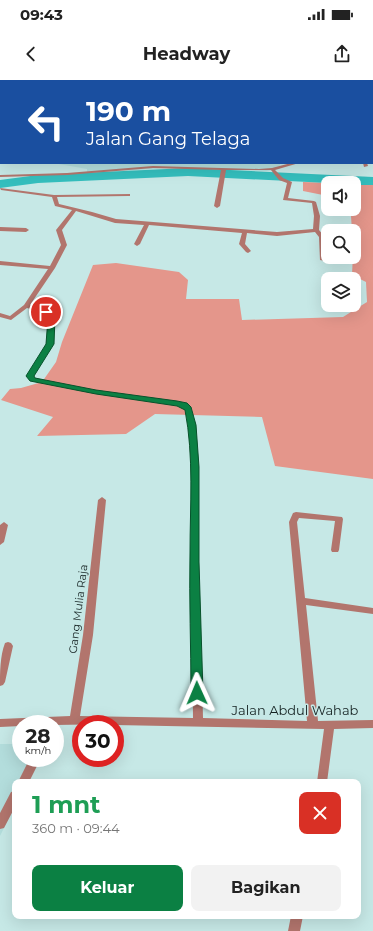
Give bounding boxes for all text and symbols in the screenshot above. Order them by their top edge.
text: 09:43 [20,5,63,24]
icon: back [20,43,42,65]
text: Headway [143,43,230,65]
icon: share [331,43,353,65]
text: 190 m [86,94,171,128]
icon: left [20,96,72,148]
text: Jalan Gang Telaga [86,128,250,150]
map controls [321,176,361,312]
button: sound [321,176,361,216]
button: search [321,224,361,264]
button: layers [321,272,361,312]
pin [29,295,63,329]
icon: arrive [35,301,57,323]
street label: Gang Mulia Raja [66,564,90,654]
position arrow [176,672,218,714]
street label: Jalan Abdul Wahab [231,702,359,718]
speed limit sign: 30 [72,715,124,767]
text: 28 [26,724,51,748]
text: km/h [25,744,51,757]
text: 1 mnt [32,790,100,819]
button: close [299,792,341,834]
text: 360 m · 09:44 [32,820,120,836]
button: Keluar [32,865,183,911]
button: Bagikan [191,865,341,911]

